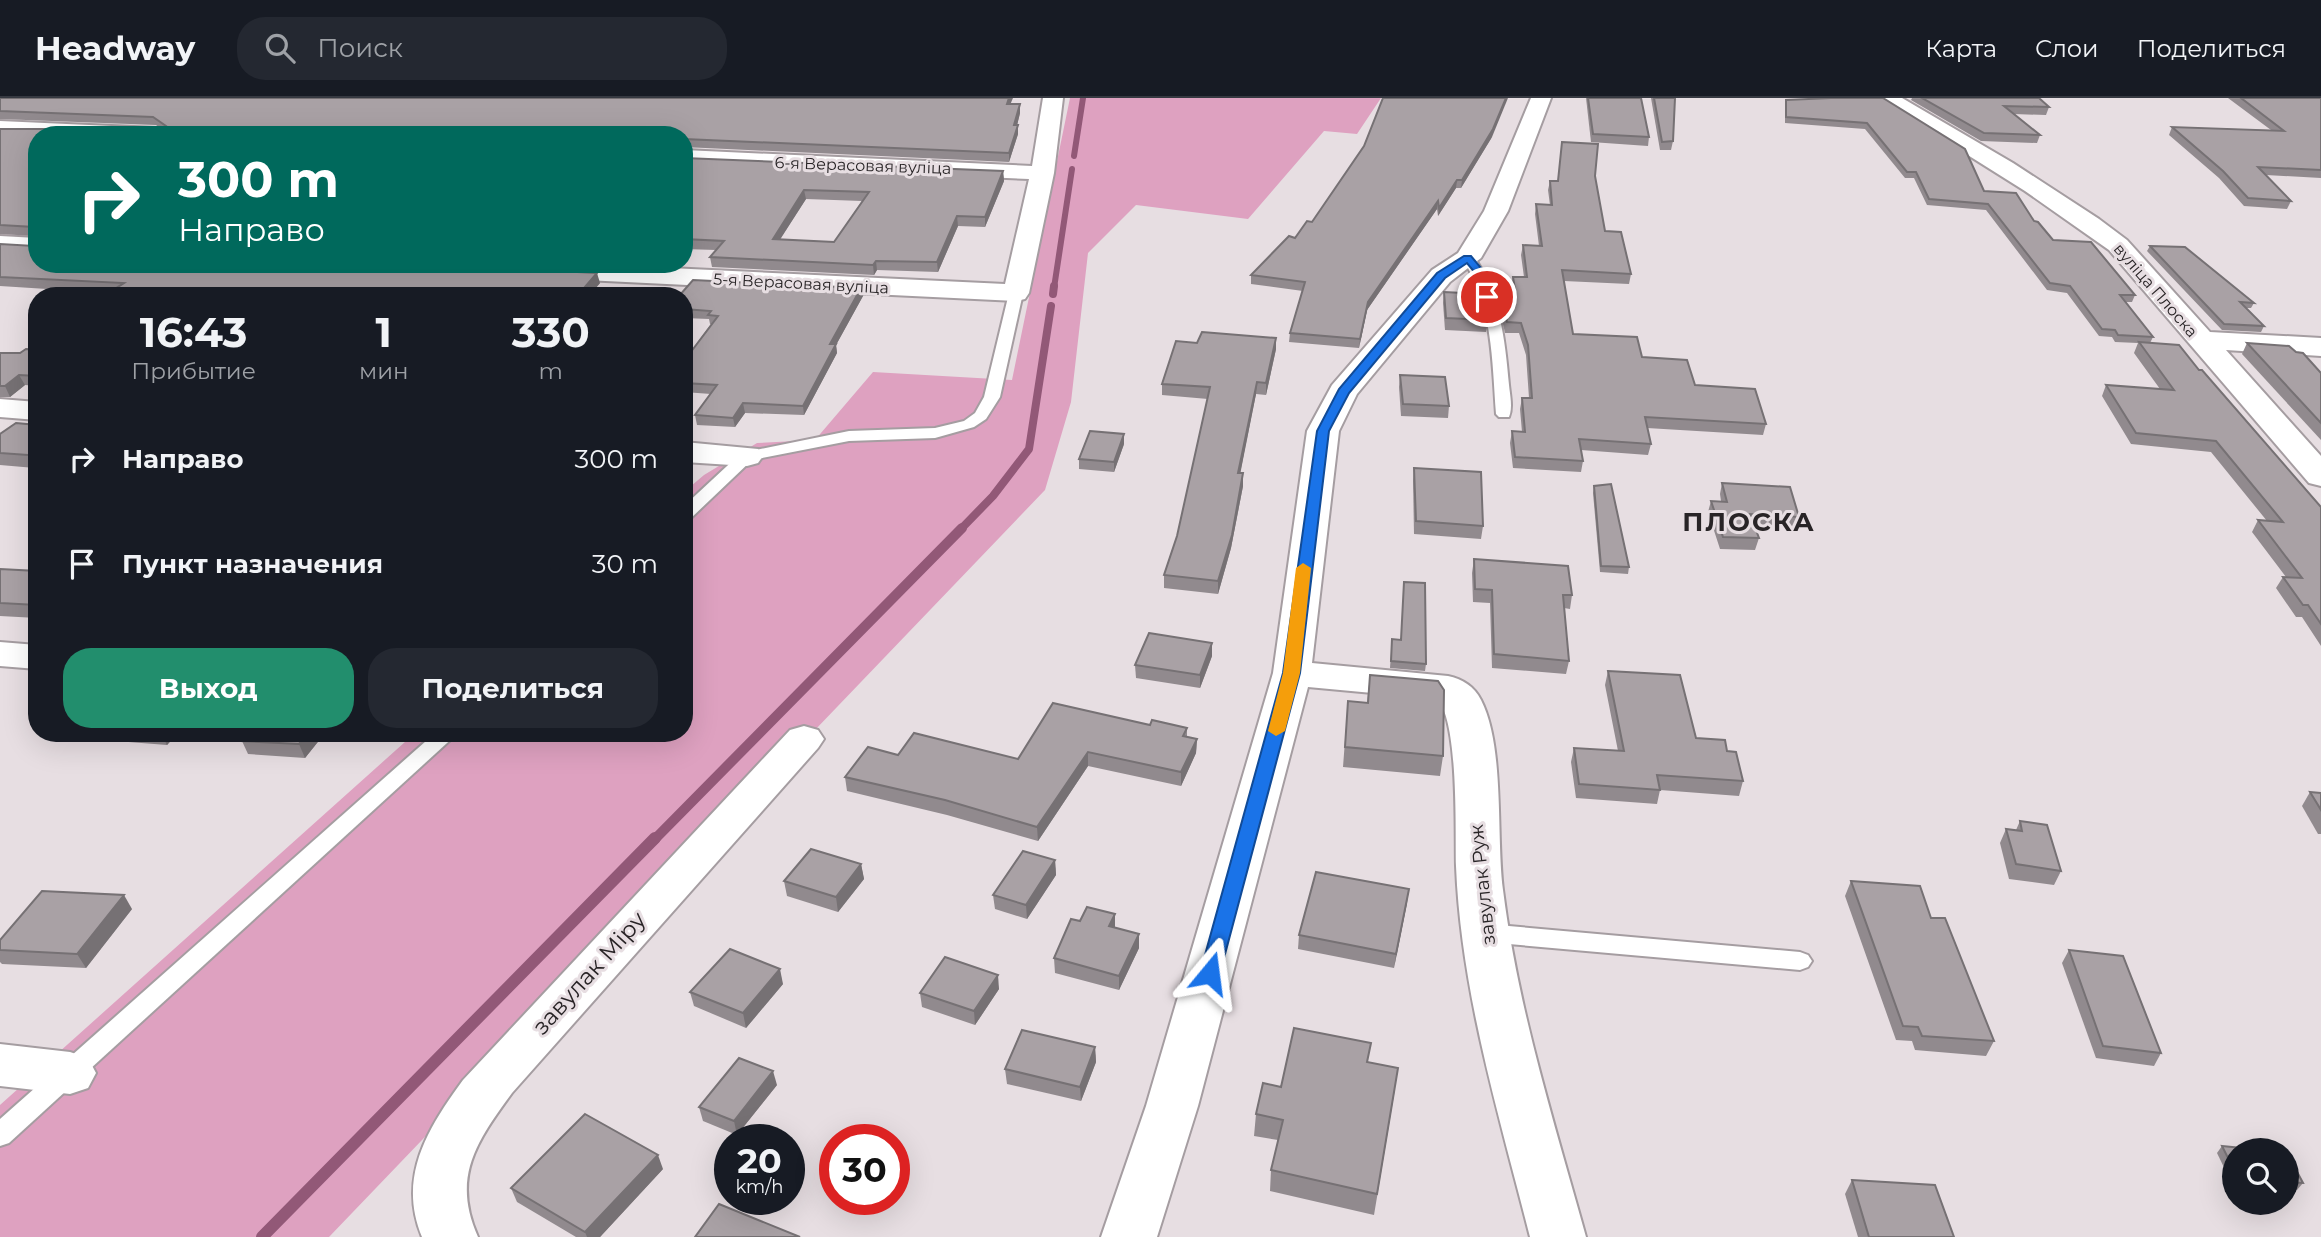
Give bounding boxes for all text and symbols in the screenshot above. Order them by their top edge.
search box [237,17,727,80]
text: Headway [35,28,195,68]
icon: search [261,29,299,67]
text: Поиск [317,32,403,64]
text: Карта [1925,34,1997,63]
text: Слои [2035,34,2099,63]
text: Поделиться [2137,34,2286,63]
text: 300 m [178,150,339,209]
street label: 6-я Верасовая вуліца [774,153,952,178]
icon: right [63,154,154,245]
text: Направо [178,210,325,249]
street label: вуліца Плоска [2110,239,2202,341]
pin [1457,267,1517,327]
street label: 5-я Верасовая вуліца [713,269,889,298]
icon: arrive [1468,278,1506,316]
text: 16:43 [140,306,247,358]
text: 1 [376,306,392,358]
text: 330 [512,306,590,358]
text: Прибытие [131,357,256,385]
text: мин [359,357,409,385]
text: m [539,357,563,385]
icon: right [63,440,101,478]
text: Направо [122,443,243,475]
text: 300 m [575,443,658,475]
district label: ПЛОСКА [1682,506,1816,538]
icon: arrive [63,545,101,583]
text: Пункт назначения [122,548,383,580]
text: 30 m [592,548,658,580]
button: Выход [63,648,354,728]
button: Поделиться [368,648,658,728]
street label: завулак Руж [1465,823,1500,946]
street label: завулак Міру [526,906,652,1040]
position arrow [1173,936,1247,1010]
speed limit sign: 30 [819,1124,910,1215]
map controls [2222,1138,2299,1215]
button: search [2222,1138,2299,1215]
text: 20 [737,1139,782,1182]
text: km/h [735,1176,784,1198]

